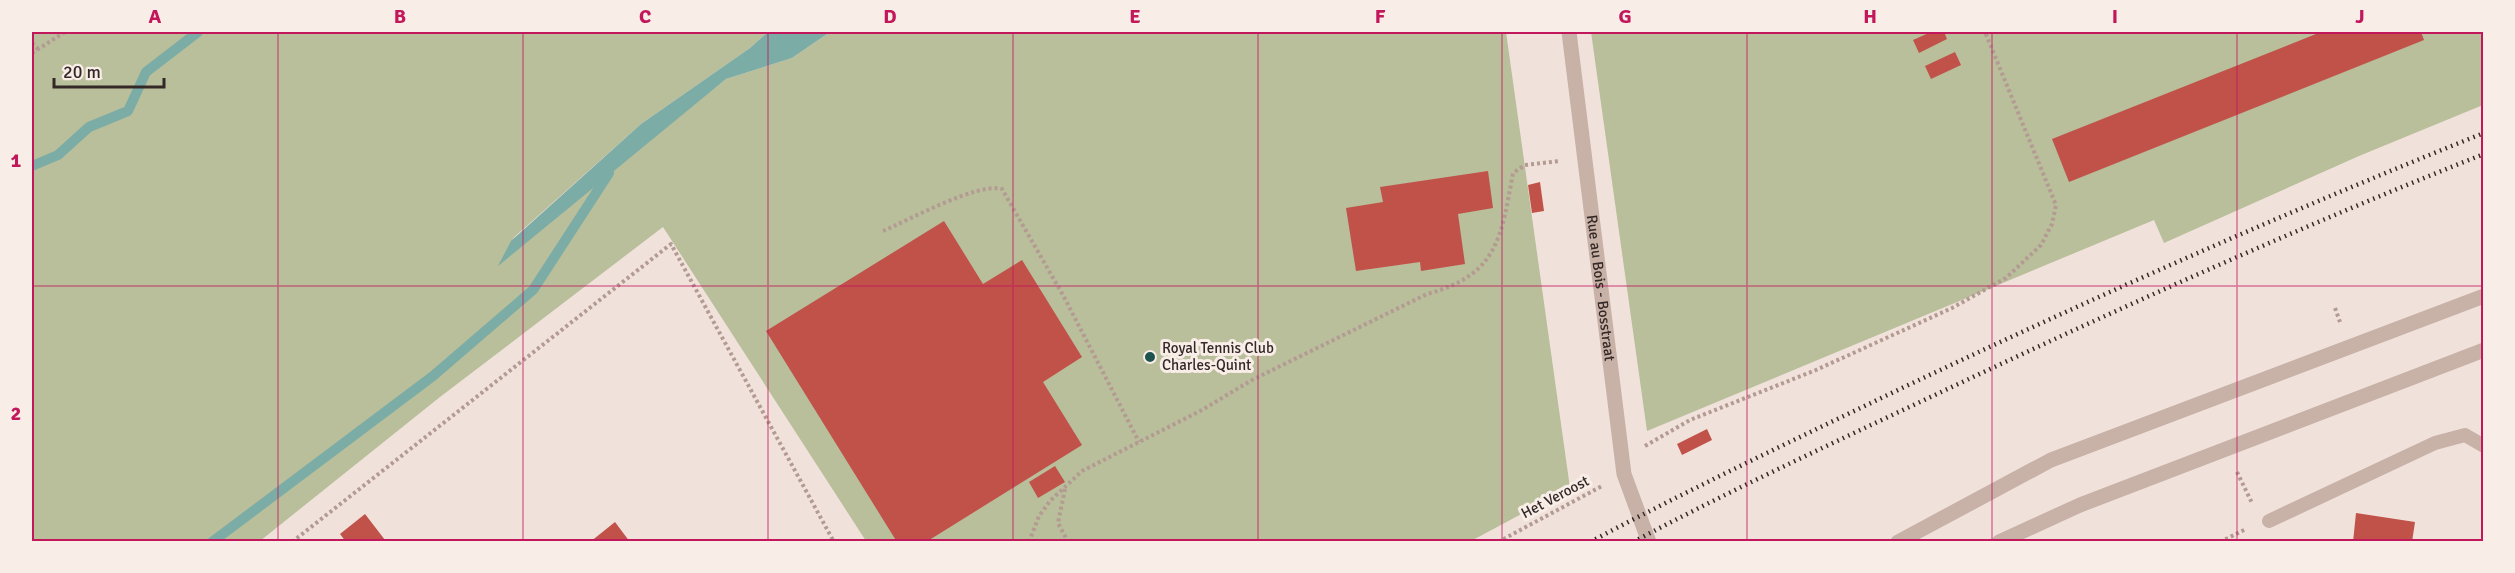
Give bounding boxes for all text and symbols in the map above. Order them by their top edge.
text: A [149,4,162,29]
text: B [394,4,406,29]
text: C [639,4,651,29]
text: D [883,4,897,29]
text: E [1129,4,1141,29]
text: F [1375,4,1386,29]
text: G [1618,4,1632,29]
text: H [1863,4,1877,29]
text: I [2112,4,2118,29]
text: J [2355,4,2365,29]
scale bar [54,51,164,89]
text: 20 m [63,61,101,83]
text: 1 [11,148,22,173]
street label: Rue au Bois - Bosstraat [1583,214,1619,362]
place label: Royal Tennis Club Charles-Quint [1162,339,1274,374]
marker: Royal Tennis Club Charles-Quint [1143,350,1157,364]
text: 2 [11,401,21,426]
street label: Het Veroost [1518,472,1592,522]

